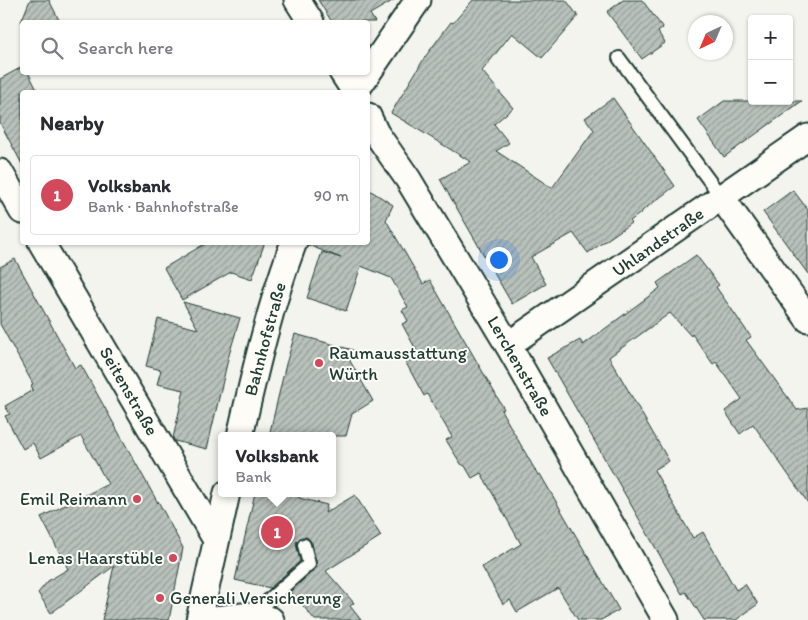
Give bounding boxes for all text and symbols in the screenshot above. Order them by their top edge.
north arrow [688,15,733,60]
map controls [748,15,793,105]
button: + [748,15,793,60]
search box [20,20,370,75]
icon: search [38,34,66,62]
text: Search here [78,36,173,59]
button: − [748,60,793,105]
text: Nearby [40,110,104,135]
text: Volksbank [88,174,171,197]
text: 1 [53,186,61,205]
text: 90 m [314,186,349,205]
text: Bank · Bahnhofstraße [88,197,239,216]
street label: Uhlandstraße [608,202,708,282]
your location [486,247,512,273]
street label: Bahnhofstraße [239,280,291,398]
street label: Lerchenstraße [482,312,558,420]
place label: Raumausstattung Würth [329,342,468,385]
street label: Seitenstraße [95,343,163,439]
marker: Raumausstattung Würth [313,357,325,369]
popup [218,432,336,497]
text: Volksbank [236,444,318,467]
text: Bank [236,467,271,486]
place label: Emil Reimann [20,488,127,510]
marker: Emil Reimann [131,493,143,505]
pin: 1 [261,513,293,551]
place label: Lenas Haarstüble [28,547,163,569]
marker: Lenas Haarstüble [167,552,179,564]
place label: Generali Versicherung [170,587,342,609]
marker: Generali Versicherung [154,592,166,604]

